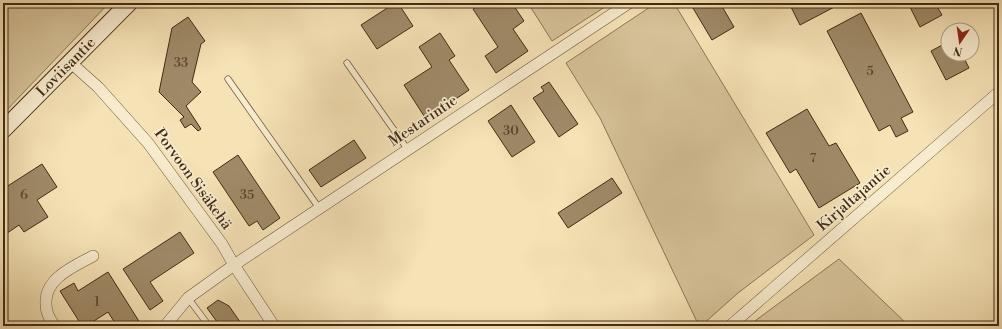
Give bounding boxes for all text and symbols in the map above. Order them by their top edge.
north arrow [940,22,980,62]
street label: Loviisantie [32,33,99,101]
text: N [952,43,964,59]
house number: 33 [174,55,188,71]
house number: 5 [866,63,874,79]
street label: Mestarintie [385,91,461,151]
house number: 30 [503,123,519,139]
street label: Porvoon Sisäkehä [150,125,236,234]
house number: 7 [810,150,817,166]
street label: Kirjaltajantie [813,161,895,235]
house number: 6 [20,187,28,203]
house number: 35 [240,187,254,203]
house number: 1 [94,294,100,310]

